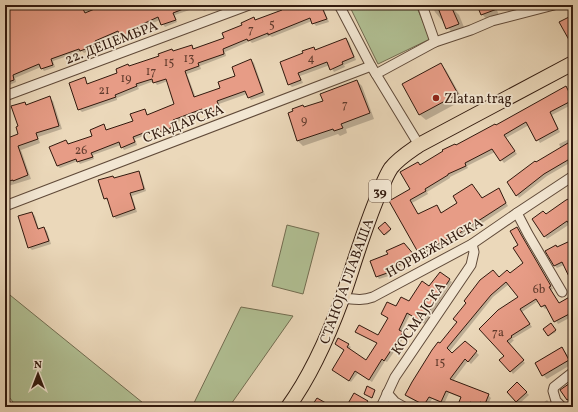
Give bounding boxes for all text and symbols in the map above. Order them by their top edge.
street label: 22. ДЕЦЕМБРА [62,17,161,70]
house number: 5 [269,17,275,33]
house number: 7 [248,22,254,38]
house number: 13 [184,51,194,67]
house number: 4 [307,51,315,67]
house number: 15 [164,55,174,71]
house number: 17 [146,64,156,80]
house number: 19 [121,71,131,87]
house number: 21 [98,83,110,99]
place label: Zlatan trag [444,90,512,109]
marker: Zlatan trag [431,93,441,103]
house number: 7 [342,97,348,113]
street label: СКАДАРСКА [140,100,227,149]
house number: 9 [301,113,307,129]
house number: 26 [75,143,87,159]
road number: 39 [369,180,391,202]
street label: НОРВЕЖАНСКА [383,214,487,283]
street label: СТАНОЈА ГЛАВАША [316,216,379,347]
street label: КОСМАЈСКА [388,278,451,359]
house number: 6b [533,282,546,298]
house number: 7a [492,325,504,341]
north arrow [18,354,58,394]
house number: 15 [435,355,445,371]
text: N [34,358,42,373]

